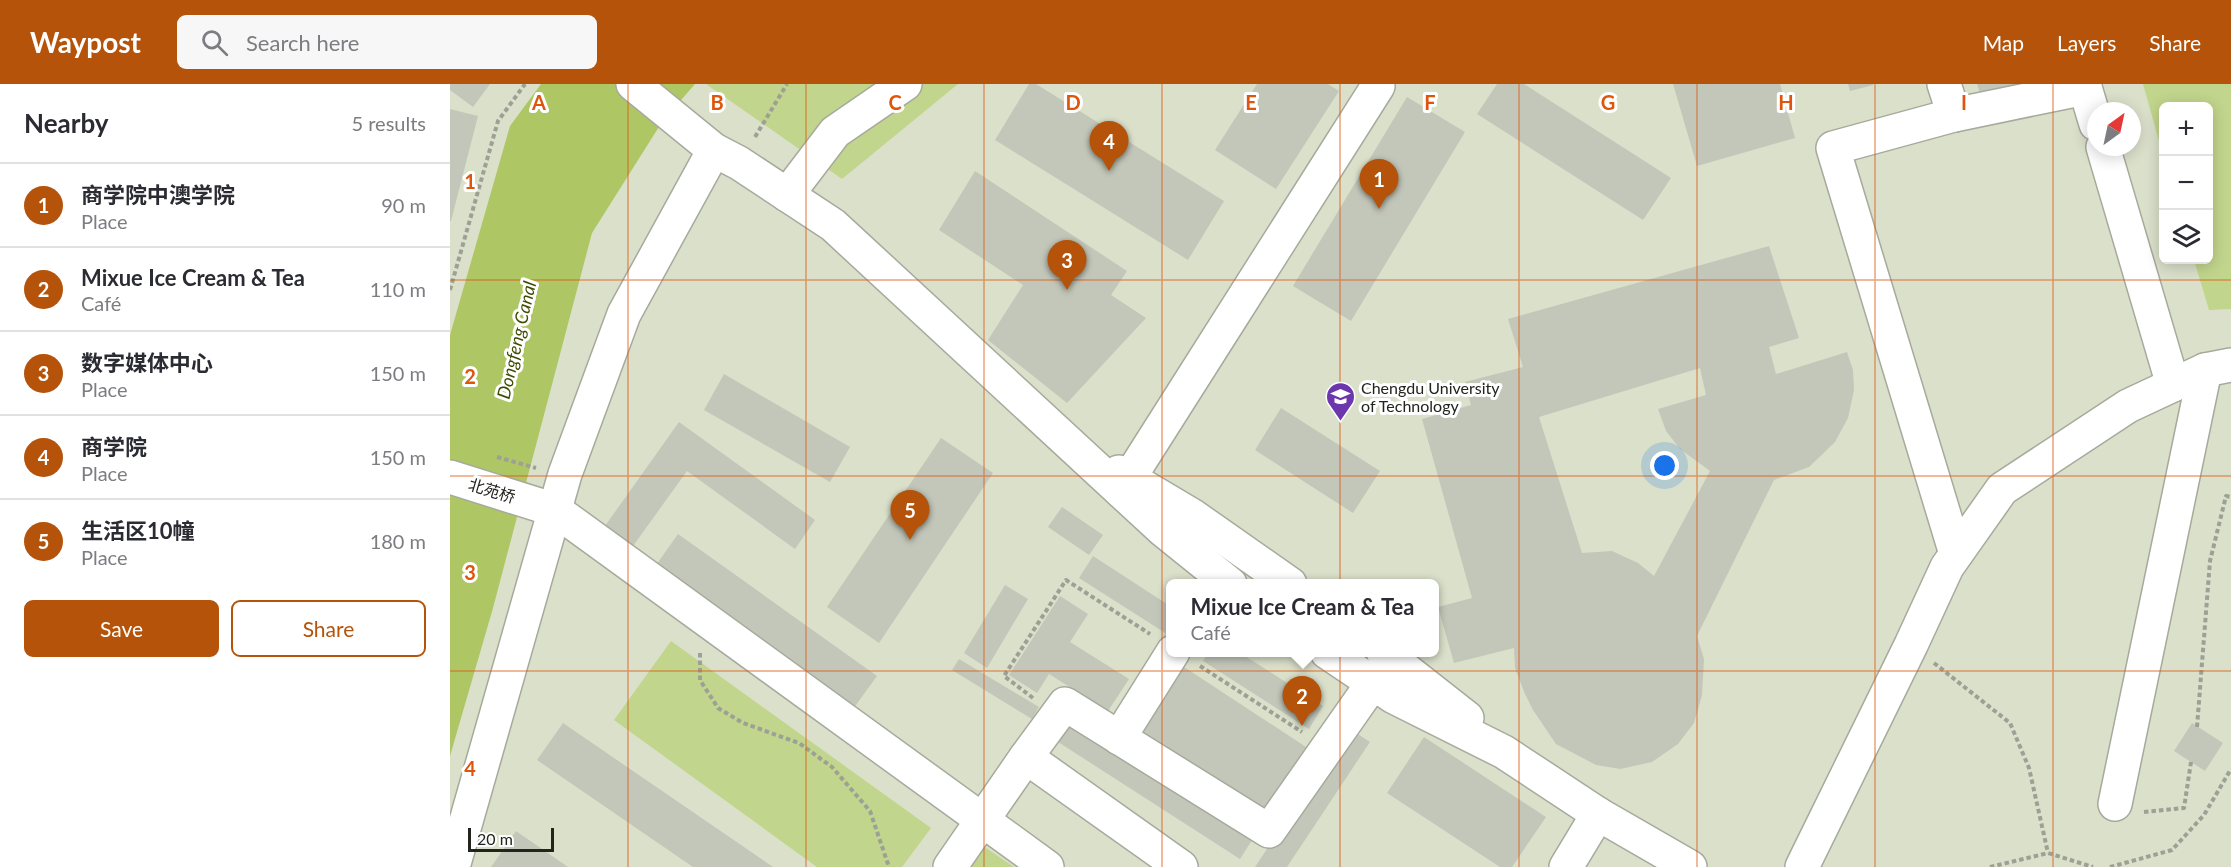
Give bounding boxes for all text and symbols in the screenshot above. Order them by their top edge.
search box [177,15,597,69]
text: Waypost [30,25,141,59]
icon: search [198,26,231,59]
text: Search here [246,29,359,56]
text: Map [1983,30,2024,55]
text: Layers [2057,30,2116,55]
text: Share [2149,30,2201,55]
text: A [531,90,546,114]
text: B [710,90,724,114]
text: C [888,90,902,114]
text: D [1065,90,1081,114]
text: E [1245,90,1257,114]
text: F [1424,90,1436,114]
text: G [1601,90,1615,114]
text: H [1778,90,1794,114]
text: I [1961,90,1967,114]
north arrow [2087,102,2141,156]
map controls [2159,102,2213,264]
button: + [2159,102,2213,156]
text: Nearby [24,107,109,139]
text: 5 results [351,111,426,135]
pin: 4 [1090,122,1128,171]
button: − [2159,156,2213,210]
pin: 1 [1360,160,1398,209]
text: 1 [464,169,476,193]
text: 商学院中澳学院 [81,181,235,208]
text: 1 [38,193,49,217]
text: 90 m [381,193,426,217]
text: Place [81,209,128,233]
button: layers [2159,210,2213,264]
pin: 3 [1048,240,1086,290]
text: Mixue Ice Cream & Tea [81,264,305,291]
text: 2 [38,277,49,301]
text: 110 m [370,277,426,301]
water label: Dongfeng Canal [492,279,540,401]
text: Café [81,291,121,315]
text: 数字媒体中心 [81,349,213,376]
text: 3 [38,361,49,385]
text: 150 m [370,361,426,385]
text: 2 [464,364,476,388]
text: Place [81,377,128,401]
place label: Chengdu University of Technology [1361,378,1500,415]
school or university icon: Chengdu University of Technology [1324,380,1356,422]
text: 商学院 [81,433,147,460]
text: 4 [38,445,49,469]
text: 150 m [370,445,426,469]
your location [1650,451,1679,480]
text: Place [81,461,128,485]
street label: 北苑桥 [466,474,518,506]
pin: 5 [890,490,930,540]
text: 生活区10幢 [81,517,195,544]
text: 5 [38,529,49,553]
text: 180 m [370,529,426,553]
text: Place [81,545,128,569]
text: 3 [464,560,476,584]
popup [1166,579,1439,657]
text: Mixue Ice Cream & Tea [1190,593,1415,620]
button: Save [24,600,219,657]
button: Share [231,600,426,657]
text: Café [1190,620,1231,644]
pin: 2 [1282,676,1322,726]
text: 4 [464,756,476,780]
scale bar [468,825,554,852]
text: 20 m [477,829,513,848]

